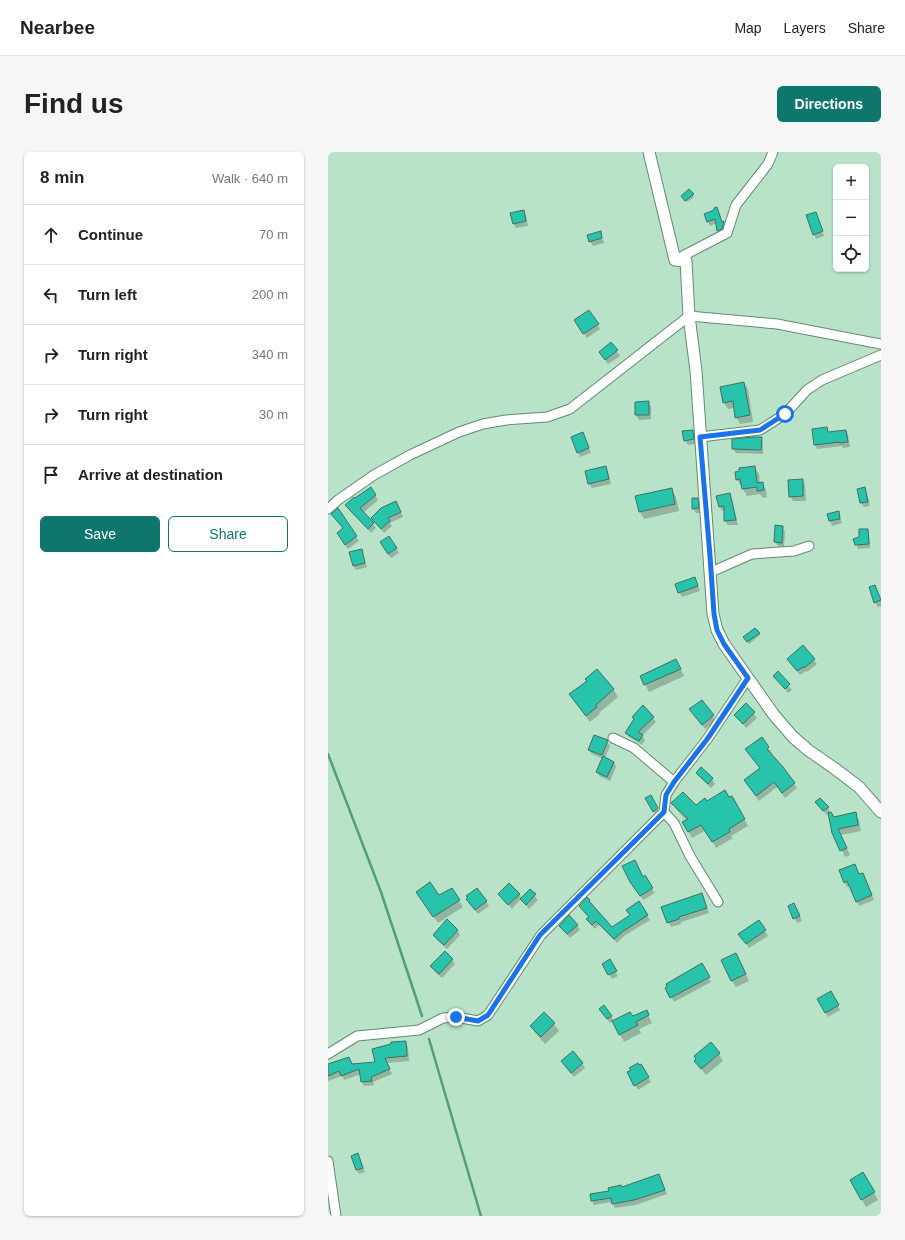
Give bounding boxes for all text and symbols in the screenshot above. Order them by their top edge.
text: Nearbee [20,17,95,38]
text: Map [734,20,762,36]
text: Layers [784,20,826,36]
text: Share [848,20,885,36]
button: Directions [777,86,881,122]
text: Find us [24,88,124,119]
map controls [833,164,869,272]
button: + [833,164,869,200]
text: 8 min [40,168,84,187]
text: Walk · 640 m [212,171,288,186]
button: − [833,200,869,236]
icon: ahead [40,224,62,246]
text: Continue [78,226,143,243]
text: 70 m [259,227,288,242]
button: locate [833,236,869,272]
icon: left [40,284,62,306]
text: Turn left [78,286,137,303]
text: 200 m [252,287,288,302]
icon: right [40,344,62,366]
text: Turn right [78,346,148,363]
text: 340 m [252,347,288,362]
icon: right [40,404,62,426]
route start [776,405,794,423]
text: Turn right [78,406,148,423]
text: 30 m [259,407,288,422]
icon: arrive [40,464,62,486]
text: Arrive at destination [78,466,223,483]
button: Save [40,516,160,552]
button: Share [168,516,288,552]
route end [447,1008,465,1026]

